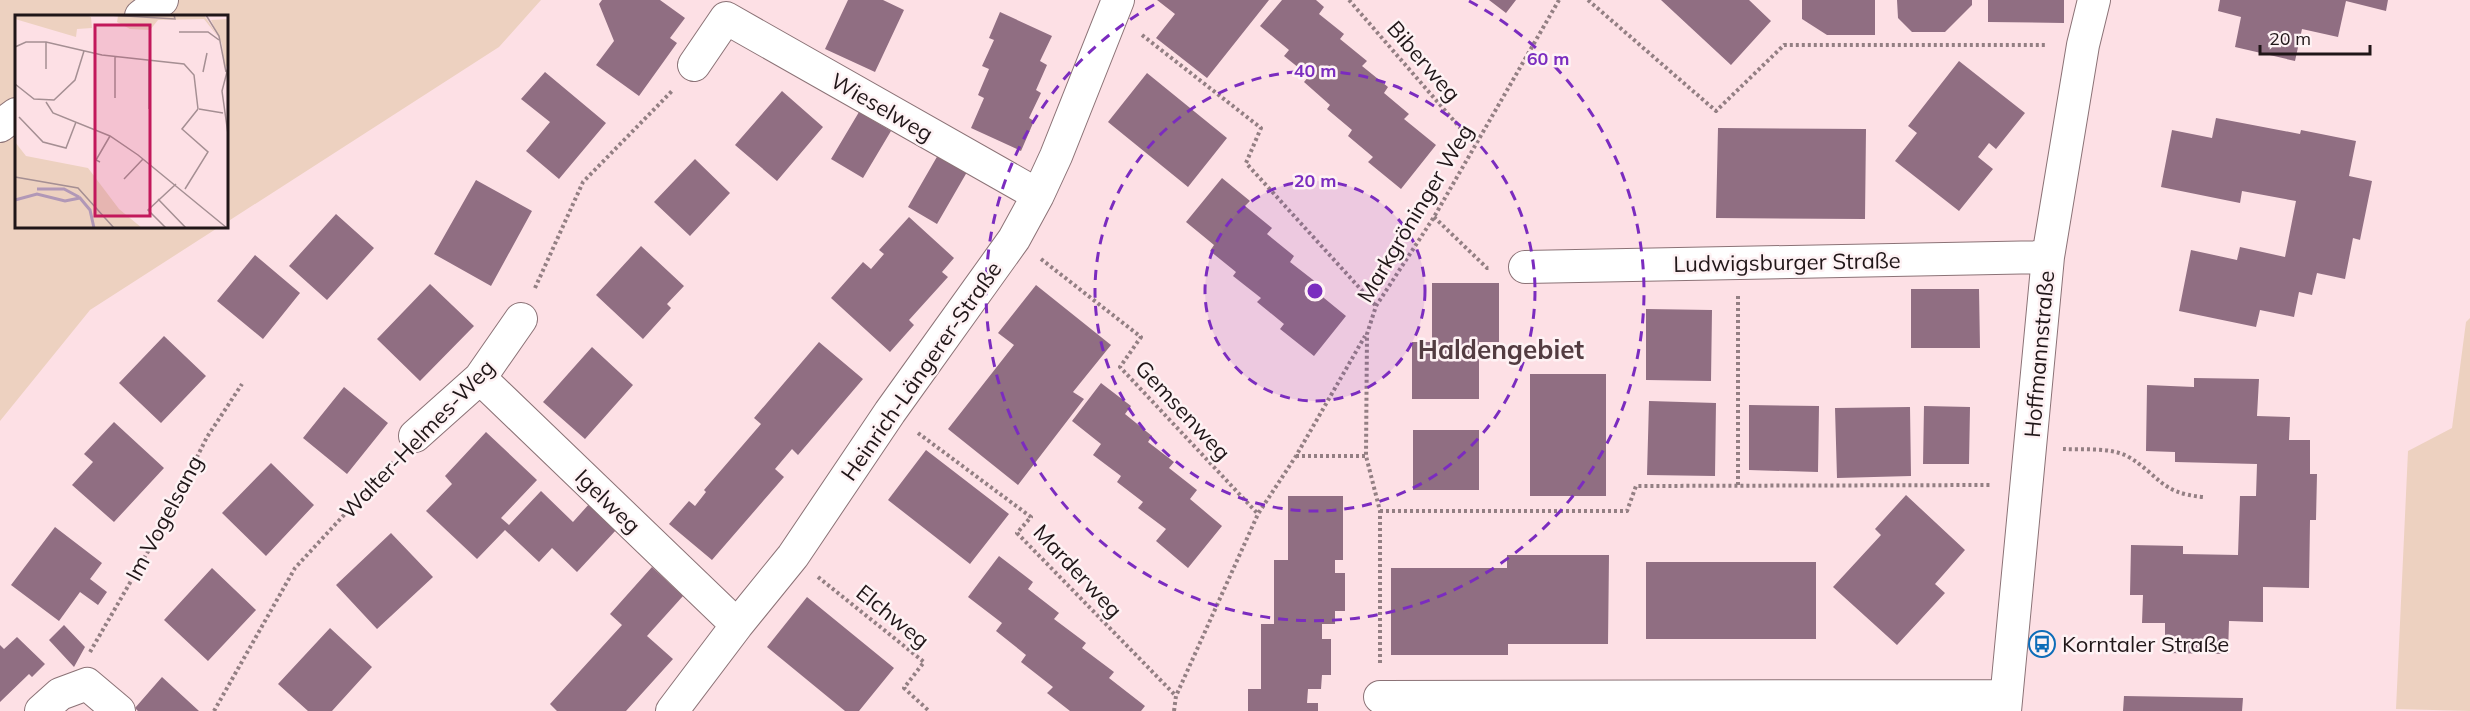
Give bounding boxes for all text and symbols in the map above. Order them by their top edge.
inset map [15,15,228,228]
street label: Biberweg [1381,15,1467,107]
scale bar [2260,18,2370,56]
text: 20 m [2269,27,2311,50]
text: 60 m [1527,47,1569,70]
text: 40 m [1294,59,1336,82]
street label: Wieselweg [826,66,938,148]
street label: Markgröninger Weg [1351,119,1479,307]
text: 20 m [1294,169,1336,192]
street label: Ludwigsburger Straße [1673,246,1901,278]
street label: Heinrich-Längerer-Straße [835,256,1007,486]
street label: Hoffmannstraße [2018,269,2060,439]
centre of rings [1305,281,1325,301]
district label: Haldengebiet [1418,333,1584,366]
street label: Walter-Helmes-Weg [334,353,500,525]
street label: Gemsenweg [1129,354,1237,466]
street label: Im Vogelsang [119,450,209,586]
street label: Igelweg [569,463,647,539]
street label: Marderweg [1028,518,1128,624]
street label: Elchweg [851,578,935,654]
bus stop icon: Korntaler Straße [2027,629,2057,659]
place label: Korntaler Straße [2062,630,2229,658]

